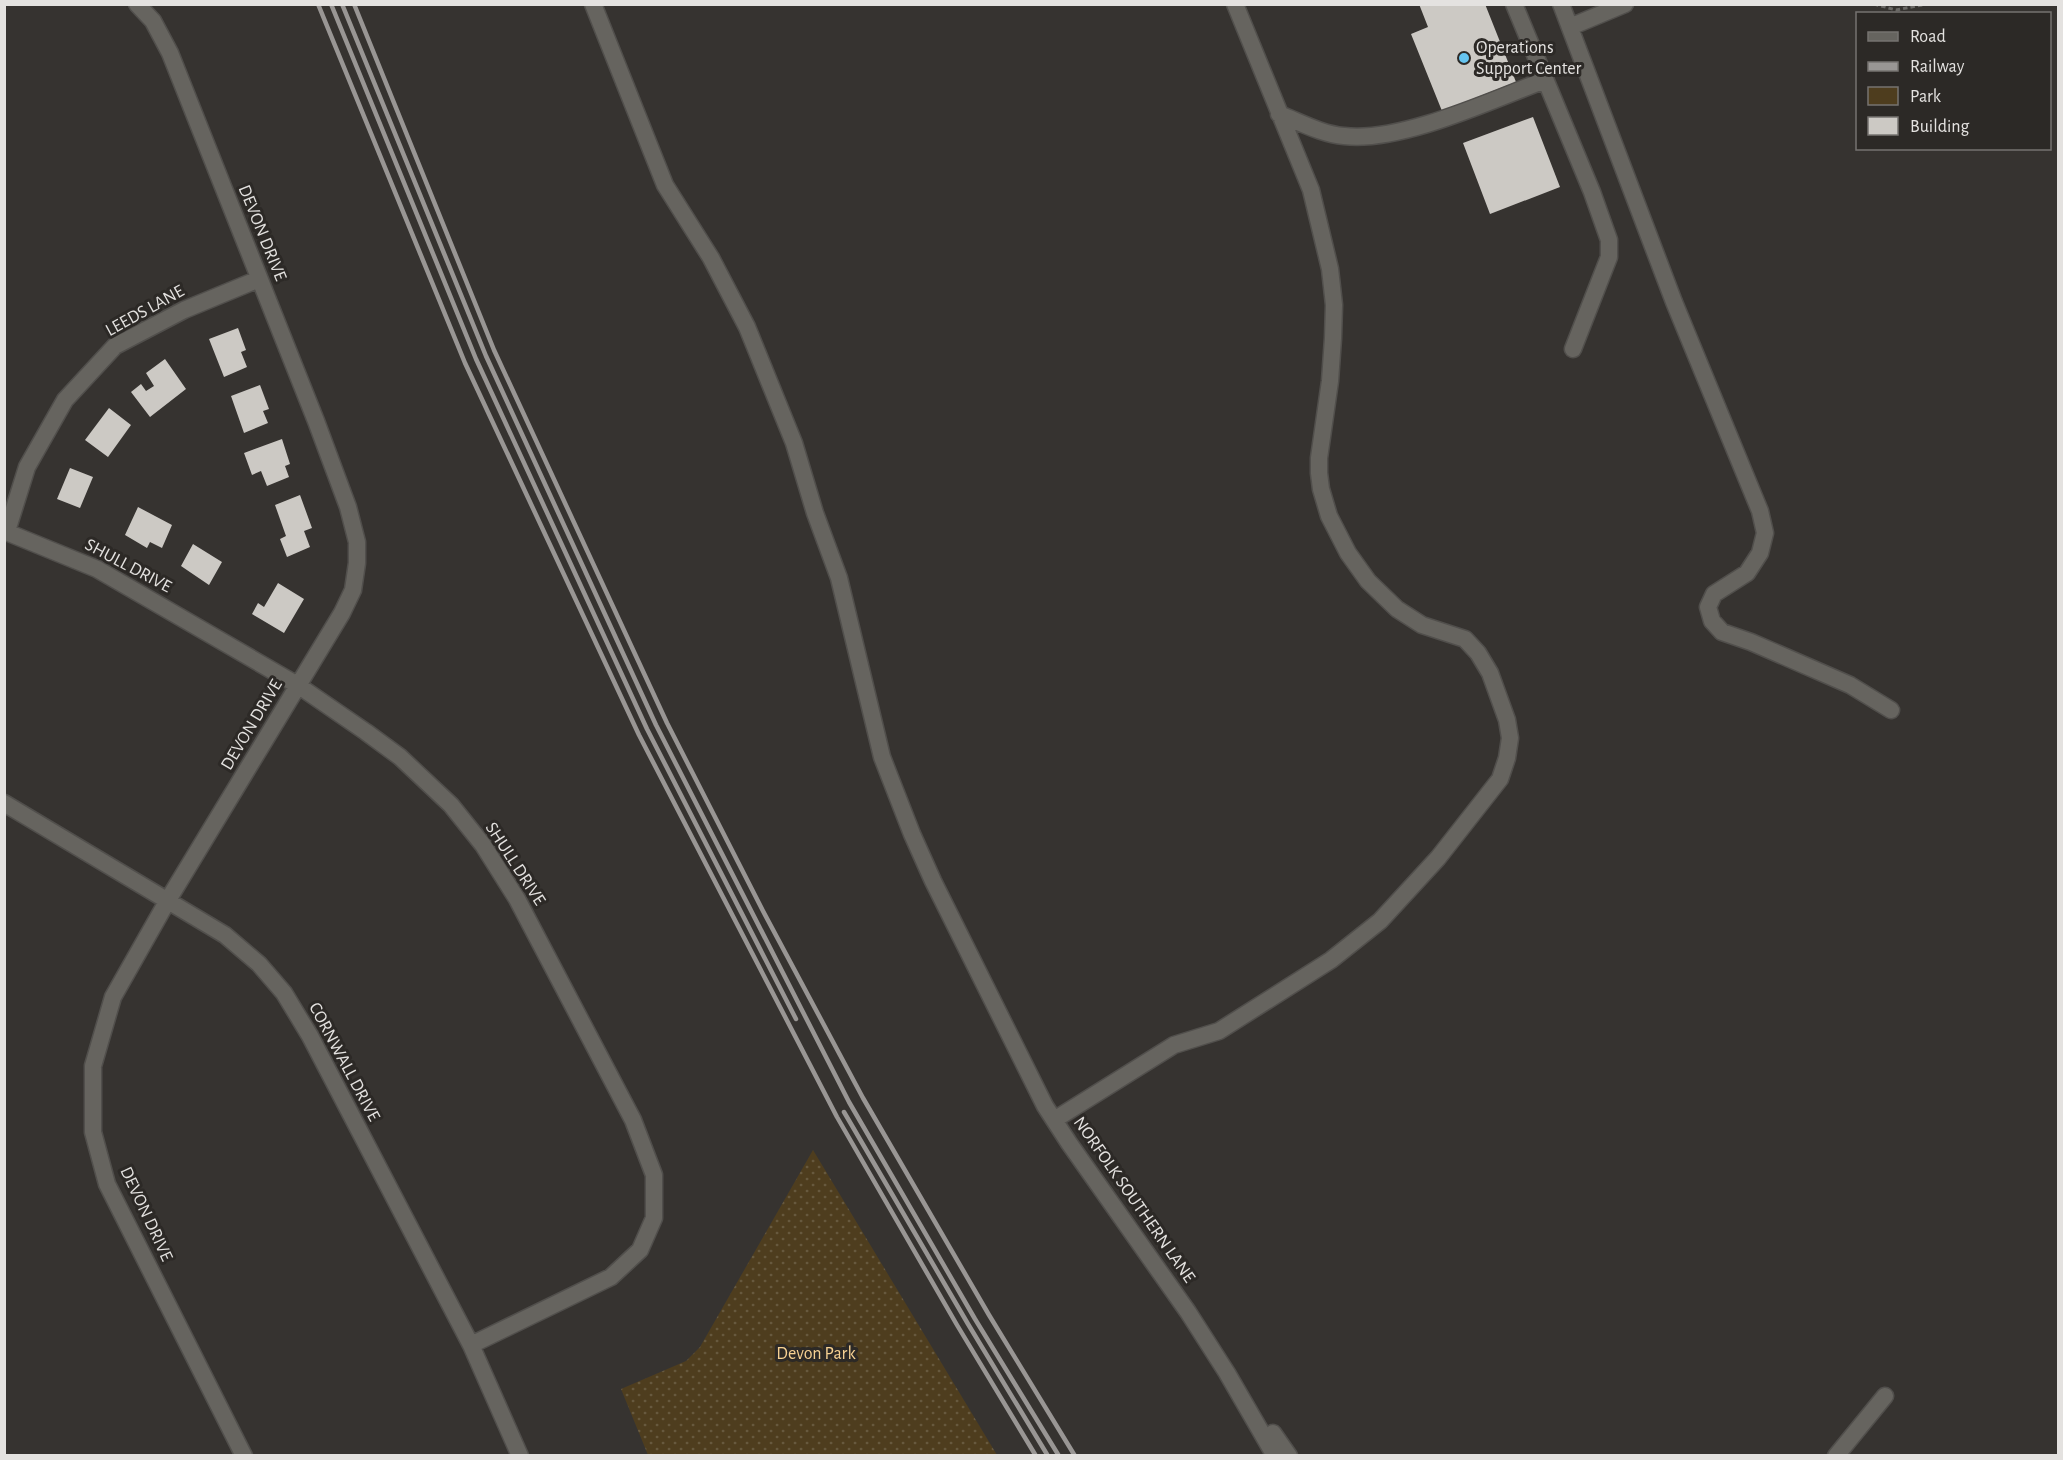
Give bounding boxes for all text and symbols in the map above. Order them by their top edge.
legend [1856,12,2051,150]
text: Road [1910,28,1946,46]
place label: Operations Support Center [1476,39,1582,78]
marker: Operations Support Center [1457,51,1471,65]
text: Railway [1910,58,1965,76]
text: Park [1910,88,1942,106]
text: Building [1910,118,1970,136]
street label: DEVON DRIVE [235,182,290,284]
street label: LEEDS LANE [103,282,188,340]
street label: SHULL DRIVE [82,536,174,596]
street label: DEVON DRIVE [218,676,286,773]
street label: SHULL DRIVE [482,819,549,909]
street label: CORNWALL DRIVE [305,1000,383,1125]
street label: NORFOLK SOUTHERN LANE [1070,1114,1198,1287]
street label: DEVON DRIVE [116,1164,176,1264]
park label: Devon Park [776,1345,856,1363]

